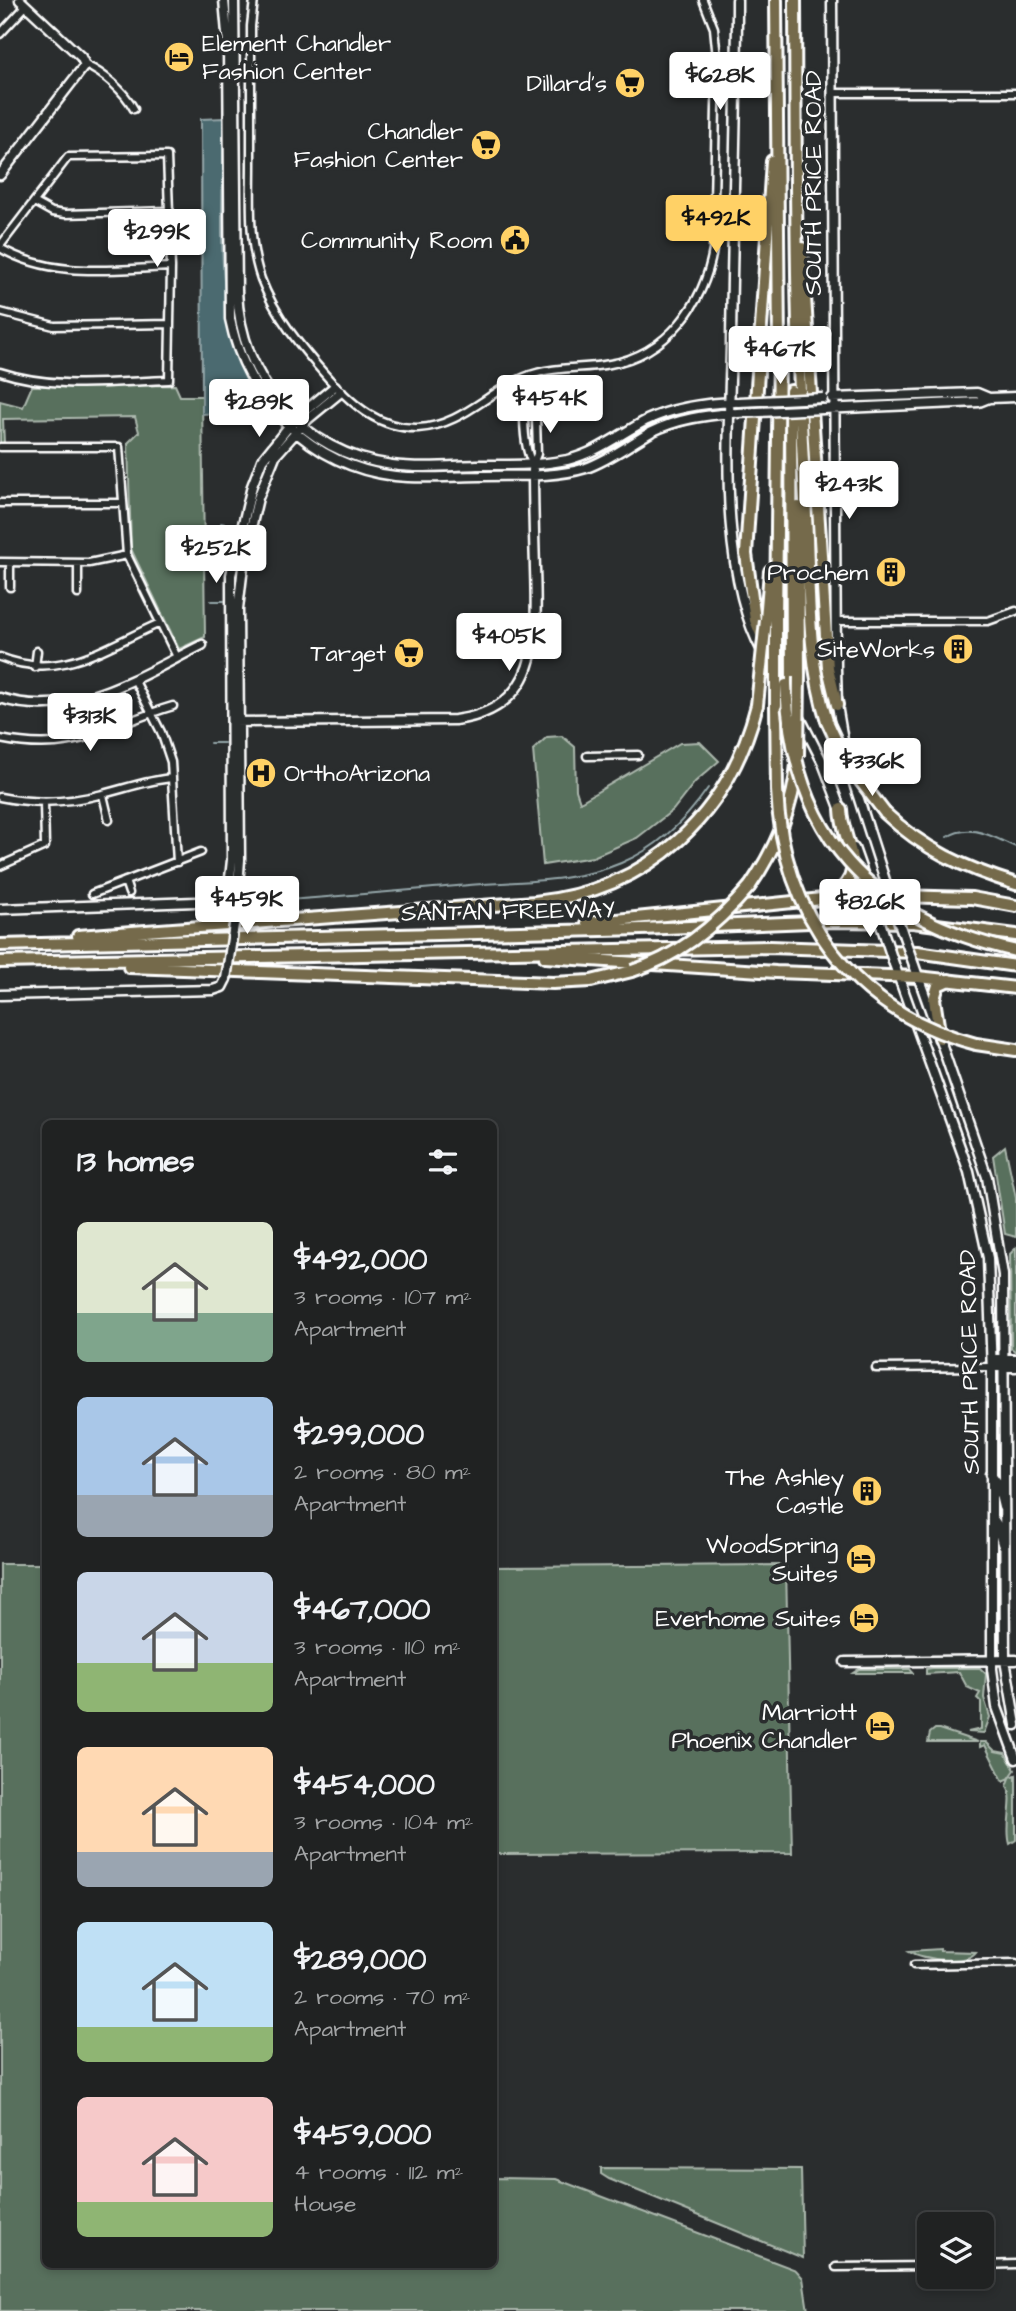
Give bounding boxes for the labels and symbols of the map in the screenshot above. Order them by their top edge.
place label: Element Chandler Fashion Center [202,27,391,89]
hotel icon: Element Chandler Fashion Center [162,40,196,74]
pin: $628K [671,52,769,112]
supermarket icon: Dillard's [613,66,647,100]
place label: Dillard's [527,67,607,101]
street label: SOUTH PRICE ROAD [797,70,831,296]
place label: Chandler Fashion Center [294,115,463,177]
supermarket icon: Chandler Fashion Center [469,128,503,162]
pin: $492K [667,196,765,255]
pin: $299K [108,210,206,269]
public building icon: Community Room [498,223,532,257]
place label: Community Room [301,224,492,259]
pin: $467K [731,326,829,386]
pin: $454K [501,376,599,435]
pin: $289K [210,380,308,439]
pin: $243K [800,462,898,521]
pin: $252K [167,526,265,585]
building icon: Prochem [874,555,908,589]
place label: Prochem [767,556,868,590]
pin: $405K [460,614,558,673]
building icon: SiteWorks [941,632,975,666]
place label: SiteWorks [817,633,935,667]
supermarket icon: Target [392,636,426,670]
place label: Target [311,637,386,672]
pin: $313K [41,694,139,753]
pin: $336K [823,738,921,798]
hospital icon: OrthoArizona [244,756,278,790]
place label: OrthoArizona [284,757,430,791]
pin: $459K [198,876,296,936]
pin: $826K [821,880,919,939]
street label: SANTAN FREEWAY [401,893,615,931]
street label: SOUTH PRICE ROAD [951,1249,989,1475]
place label: The Ashley Castle [725,1461,844,1523]
building icon: The Ashley Castle [850,1474,884,1508]
place label: WoodSpring Suites [706,1529,838,1591]
hotel icon: WoodSpring Suites [844,1542,878,1576]
hotel icon: Everhome Suites [847,1601,881,1635]
place label: Everhome Suites [655,1602,841,1636]
place label: Marriott Phoenix Chandler [671,1696,857,1758]
hotel icon: Marriott Phoenix Chandler [863,1709,897,1743]

